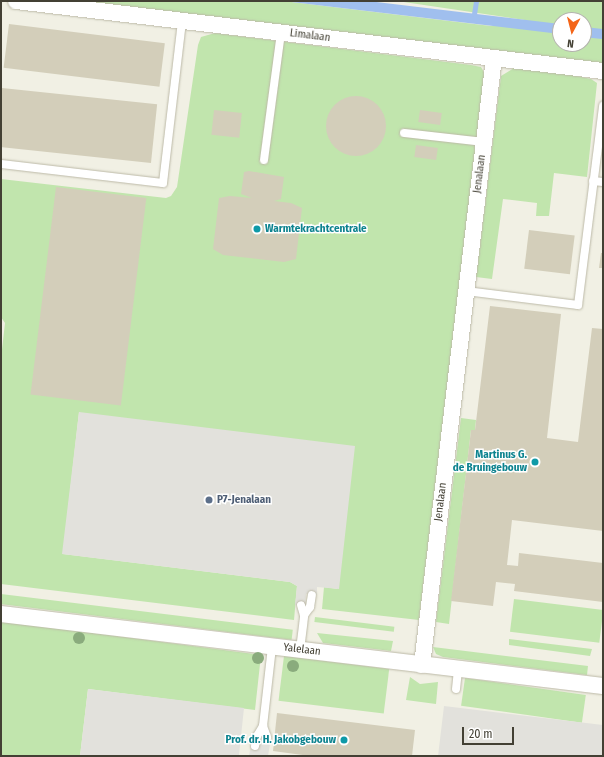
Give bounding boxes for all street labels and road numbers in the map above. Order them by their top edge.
street label: Limalaan [289,27,331,45]
street label: Jenalaan [471,154,489,194]
street label: Jenalaan [432,482,450,522]
street label: Yalelaan [283,641,321,659]

